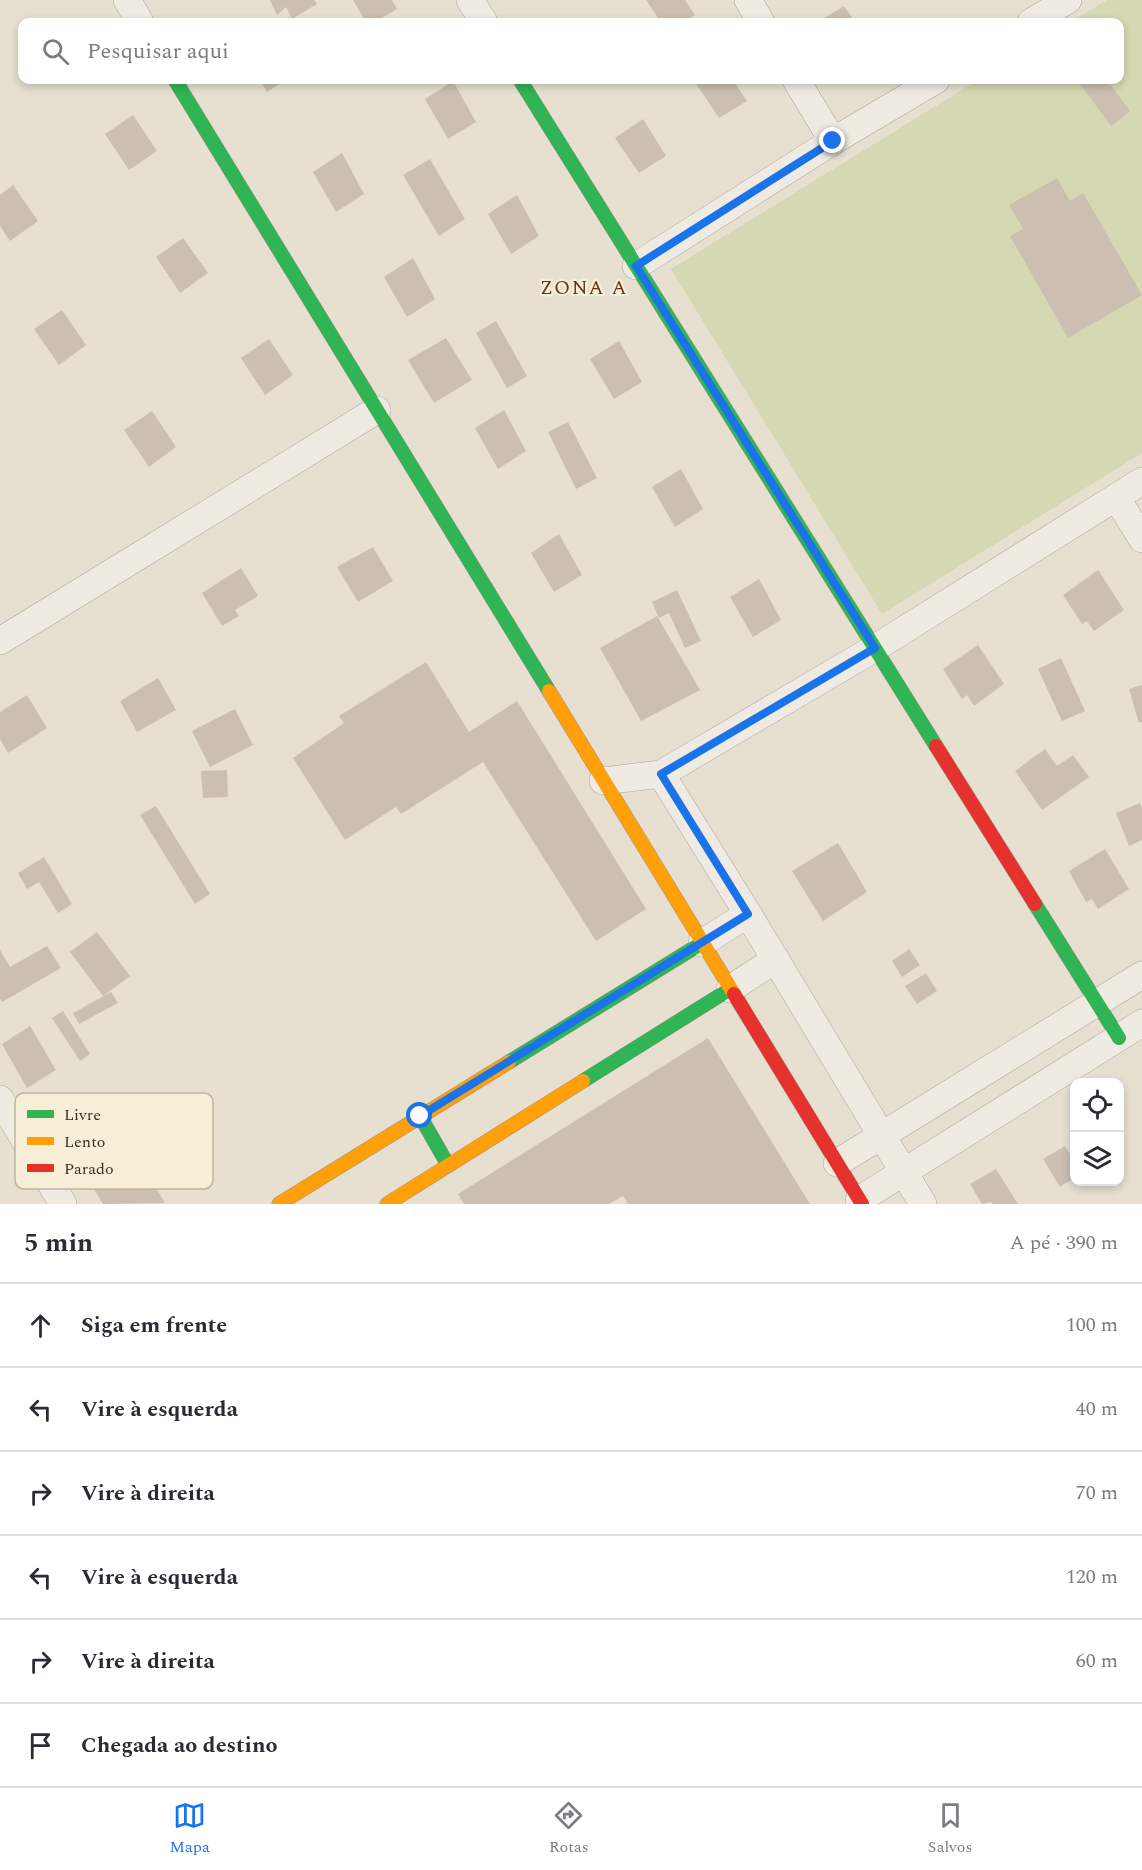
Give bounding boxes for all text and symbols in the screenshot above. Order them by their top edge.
search box [18,18,1124,84]
icon: search [39,35,72,68]
text: Pesquisar aqui [87,35,229,68]
route end [819,127,845,153]
district label: ZONA A [540,273,628,303]
map controls [1070,1078,1124,1186]
button: locate [1070,1078,1124,1132]
legend [15,1093,213,1189]
route start [406,1102,432,1128]
text: Livre [64,1103,101,1127]
text: Lento [64,1130,105,1154]
button: layers [1070,1132,1124,1186]
text: Parado [64,1157,114,1181]
text: 5 min [24,1223,93,1263]
text: A pé · 390 m [1010,1228,1118,1258]
icon: ahead [24,1309,57,1342]
text: Siga em frente [81,1309,227,1342]
text: 100 m [1066,1310,1118,1340]
icon: left [24,1393,57,1426]
text: Vire à esquerda [81,1393,238,1426]
text: 40 m [1076,1394,1118,1424]
icon: right [24,1477,57,1510]
text: Vire à direita [81,1477,215,1510]
text: 70 m [1076,1478,1118,1508]
icon: left [24,1561,57,1594]
text: Vire à esquerda [81,1561,238,1594]
text: 120 m [1066,1562,1118,1592]
icon: right [24,1645,57,1678]
text: Vire à direita [81,1645,215,1678]
text: 60 m [1076,1646,1118,1676]
icon: arrive [24,1729,57,1762]
text: Chegada ao destino [81,1729,278,1762]
tab: Mapa [170,1799,210,1859]
tab: Rotas [549,1799,589,1859]
tab: Salvos [928,1799,972,1859]

